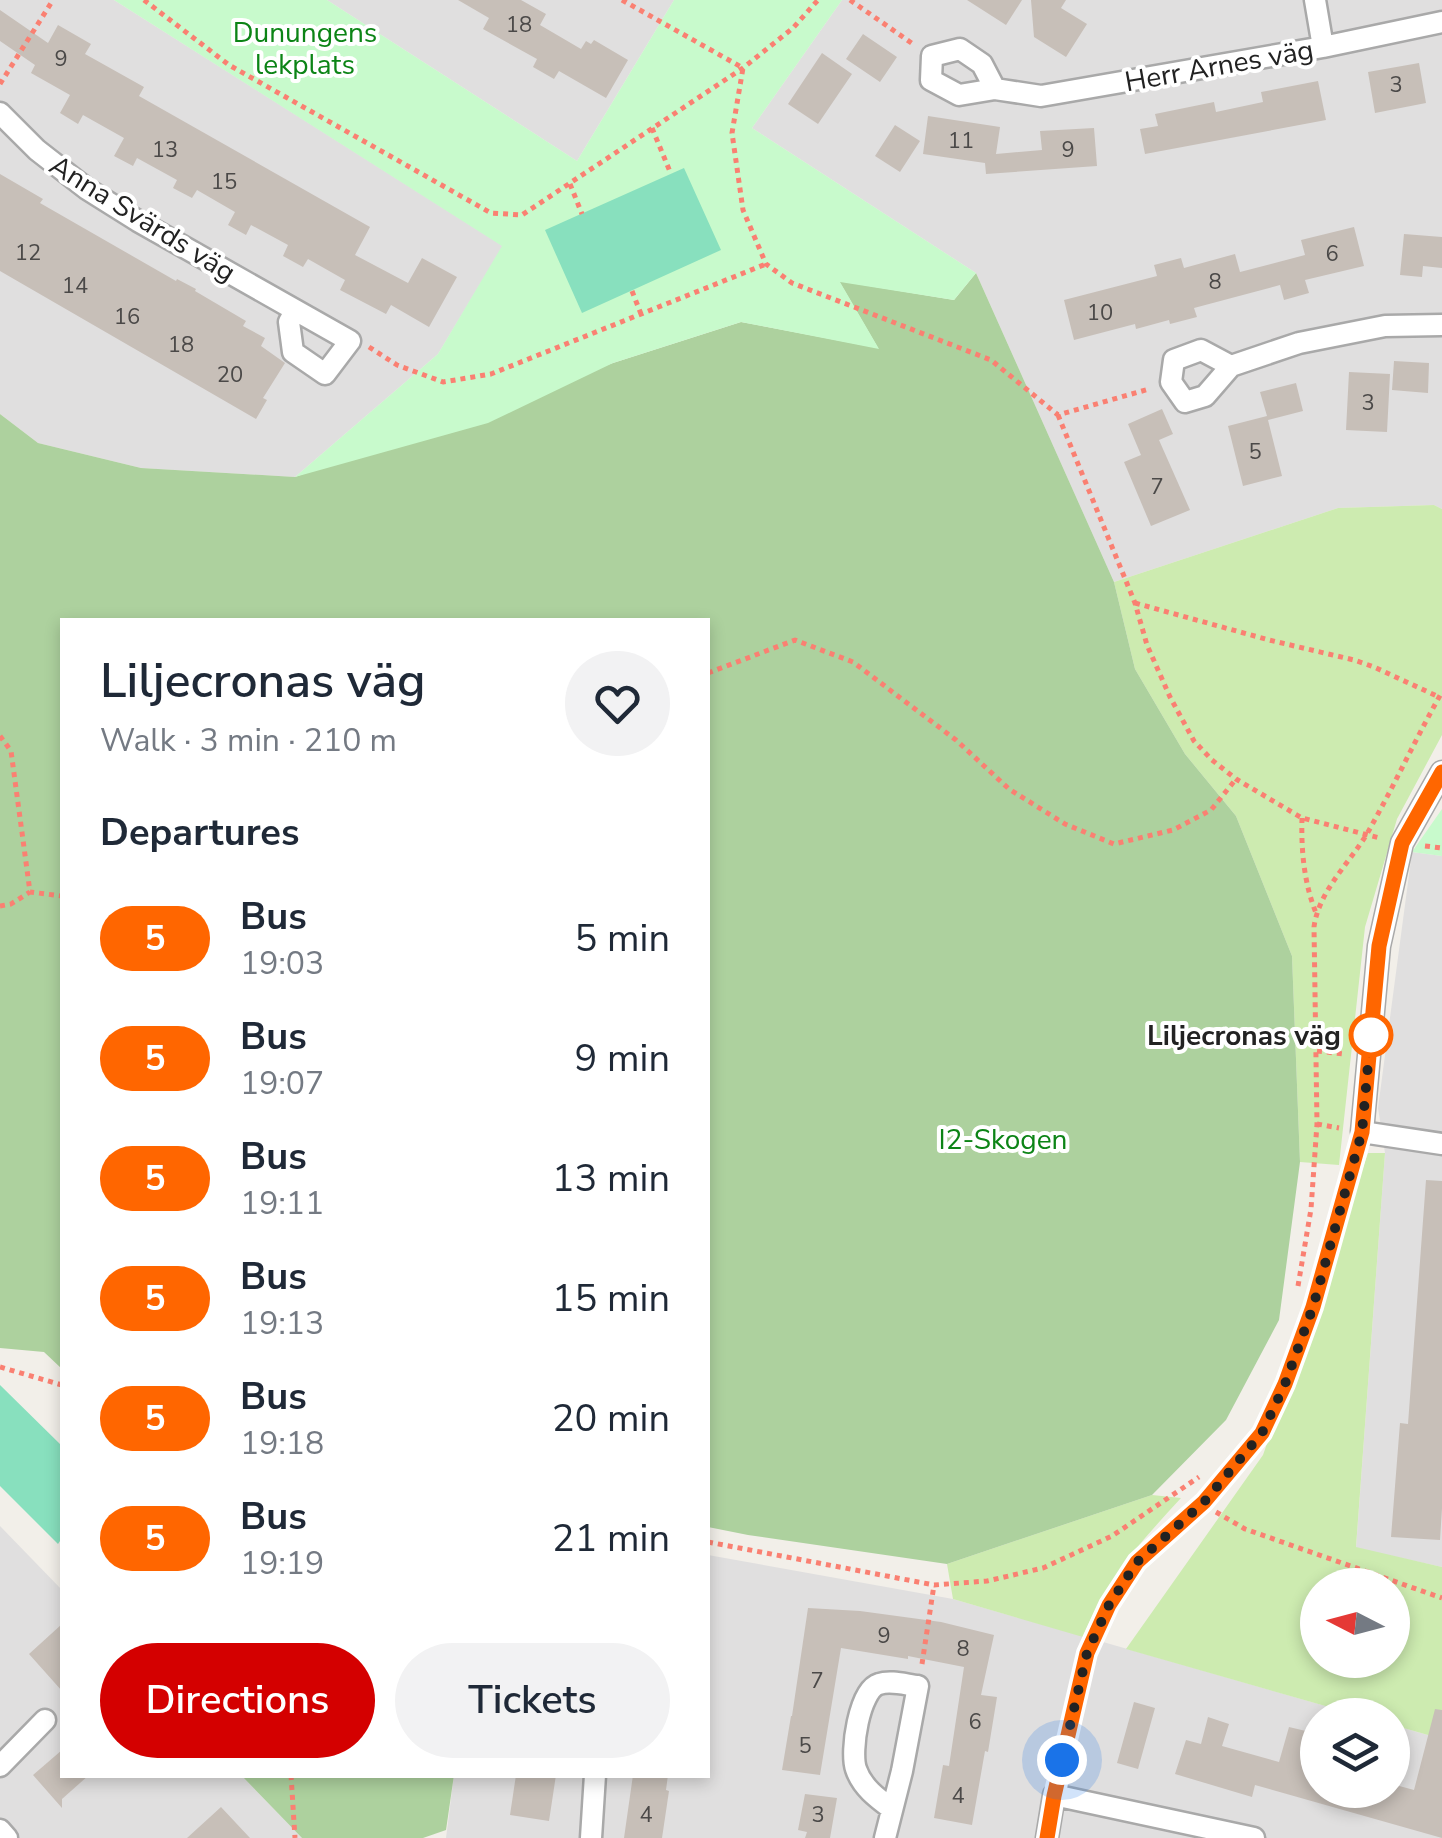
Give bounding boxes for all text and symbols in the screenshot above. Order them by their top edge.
house number: 18 [506,10,532,40]
park label: Dunungens lekplats [233,14,377,84]
street label: Herr Arnes väg [1122,31,1316,101]
house number: 9 [54,44,68,74]
house number: 3 [1389,70,1403,100]
house number: 11 [948,126,974,156]
house number: 13 [152,135,178,165]
house number: 9 [1061,135,1075,165]
street label: Anna Svärds väg [42,146,243,291]
house number: 15 [211,167,237,197]
house number: 12 [15,238,41,268]
house number: 6 [1325,239,1339,269]
house number: 8 [1208,267,1222,297]
house number: 14 [62,271,88,301]
house number: 10 [1087,298,1113,328]
house number: 16 [114,302,140,332]
house number: 18 [168,330,194,360]
house number: 20 [217,360,243,390]
house number: 3 [1361,388,1375,418]
house number: 5 [1248,437,1262,467]
house number: 7 [1150,472,1164,502]
text: Liljecronas väg [100,648,426,714]
button: heart [565,651,670,756]
text: Walk · 3 min · 210 m [100,719,397,762]
text: Departures [100,807,299,858]
text: Bus [240,891,307,942]
text: 5 min [575,913,670,964]
text: 5 [144,915,166,962]
text: 19:03 [240,942,324,985]
text: Bus [240,1011,307,1062]
marker: Liljecronas väg [1350,1014,1392,1056]
place label: Liljecronas väg [1147,1017,1341,1055]
text: 9 min [575,1033,670,1084]
text: 5 [144,1035,166,1082]
text: 19:07 [240,1062,324,1105]
park label: I2-Skogen [939,1121,1067,1159]
text: Bus [240,1131,307,1182]
text: 13 min [552,1153,670,1204]
text: 5 [144,1155,166,1202]
text: 19:11 [240,1182,324,1225]
text: Bus [240,1251,307,1302]
text: 15 min [552,1273,670,1324]
text: 5 [144,1275,166,1322]
text: 19:13 [240,1302,324,1345]
text: Bus [240,1371,307,1422]
text: 20 min [552,1393,670,1444]
text: 5 [144,1395,166,1442]
text: 19:18 [240,1422,324,1465]
text: Bus [240,1491,307,1542]
text: 21 min [552,1513,670,1564]
text: 5 [144,1515,166,1562]
text: 19:19 [240,1542,324,1585]
north arrow [1300,1568,1410,1678]
map controls [1300,1568,1410,1808]
house number: 9 [877,1621,891,1651]
house number: 8 [956,1634,970,1664]
button: Directions [100,1643,375,1758]
button: Tickets [395,1643,670,1758]
house number: 7 [810,1666,824,1696]
button: layers [1300,1698,1410,1808]
house number: 6 [968,1707,982,1737]
house number: 5 [798,1731,812,1761]
your location [1037,1735,1087,1785]
house number: 4 [951,1781,965,1811]
house number: 4 [639,1800,653,1830]
house number: 3 [811,1800,825,1830]

